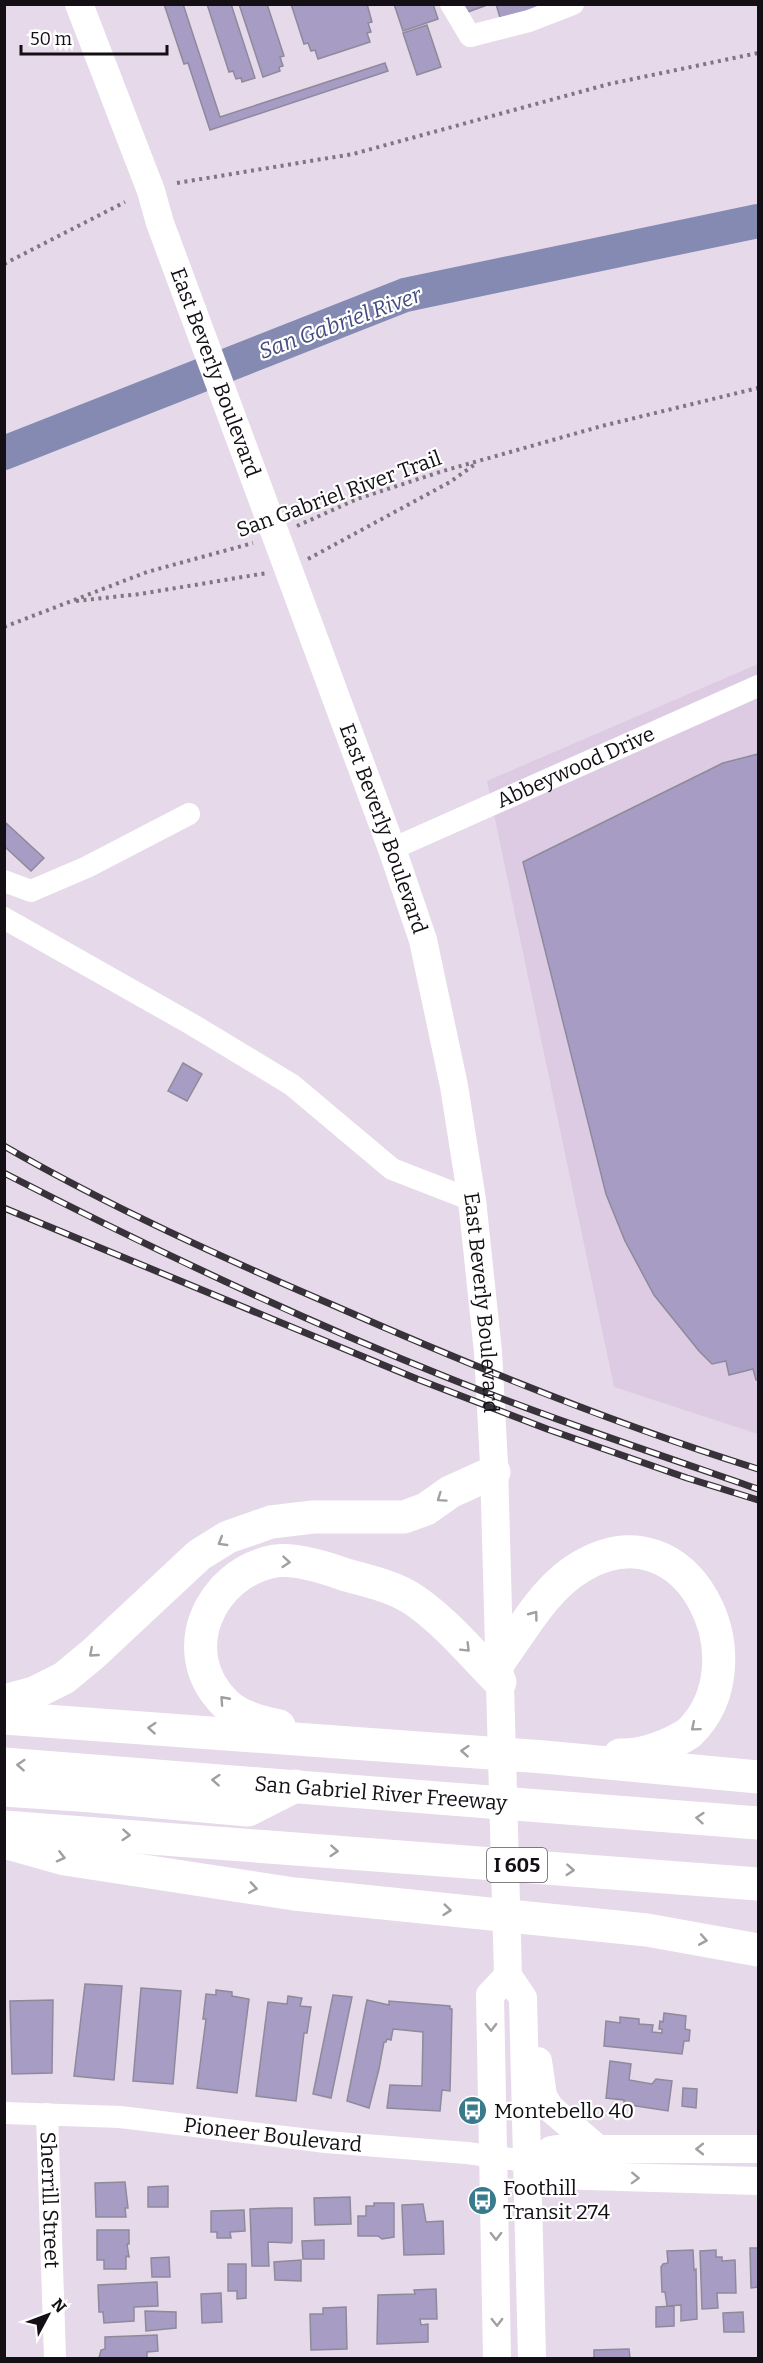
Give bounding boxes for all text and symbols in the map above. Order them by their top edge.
scale bar [21,18,166,56]
text: 50 m [30,28,72,50]
street label: East Beverly Boulevard [165,264,266,481]
water label: San Gabriel River [255,281,426,365]
street label: San Gabriel River Trail [233,445,445,543]
street label: East Beverly Boulevard [334,720,433,937]
street label: Abbeywood Drive [492,721,659,814]
street label: East Beverly Boulevard [458,1190,504,1413]
one-way arrow [437,1491,448,1502]
one-way arrow [218,1534,228,1546]
one-way arrow [282,1555,291,1568]
one-way arrow [526,1610,537,1621]
one-way arrow [458,1640,469,1651]
one-way arrow [89,1646,100,1657]
one-way arrow [220,1696,231,1706]
one-way arrow [691,1720,702,1731]
one-way arrow [147,1721,156,1734]
one-way arrow [460,1745,469,1758]
one-way arrow [17,1759,26,1772]
street label: San Gabriel River Freeway [254,1771,509,1816]
one-way arrow [211,1774,220,1787]
one-way arrow [696,1812,705,1825]
one-way arrow [121,1829,130,1842]
one-way arrow [330,1844,339,1857]
road number: I 605 [487,1848,547,1882]
one-way arrow [56,1850,66,1863]
one-way arrow [566,1863,575,1876]
one-way arrow [249,1882,258,1894]
one-way arrow [443,1903,452,1916]
one-way arrow [698,1933,708,1945]
one-way arrow [484,2023,497,2032]
bus stop icon: Montebello 40 [457,2095,489,2127]
place label: Montebello 40 [494,2098,634,2124]
street label: Pioneer Boulevard [182,2112,363,2158]
street label: Sherrill Street [35,2131,65,2269]
one-way arrow [696,2143,705,2155]
one-way arrow [630,2171,639,2184]
place label: Foothill Transit 274 [503,2175,610,2225]
bus stop icon: Foothill Transit 274 [466,2184,498,2216]
one-way arrow [489,2232,502,2241]
north arrow [18,2285,78,2345]
text: N [48,2295,70,2316]
one-way arrow [491,2318,503,2327]

